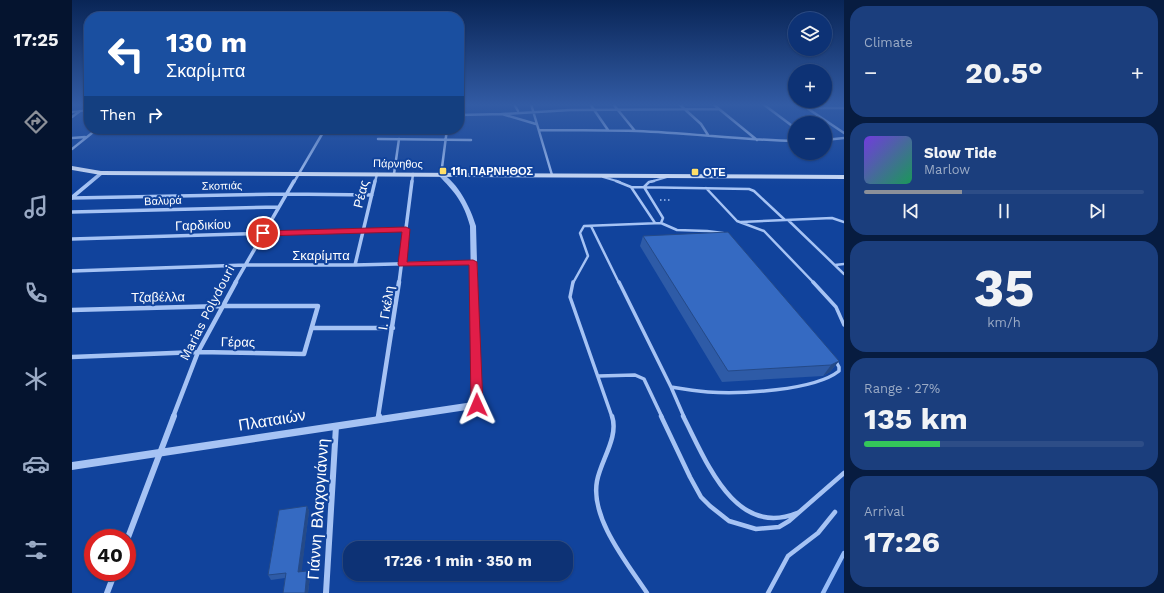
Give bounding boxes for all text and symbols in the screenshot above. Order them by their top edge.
map controls [788,12,832,160]
button: layers [788,12,832,56]
text: 130 m [166,26,247,59]
icon: left [100,28,152,80]
text: 17:25 [13,29,59,50]
text: Climate [864,35,913,50]
text: 20.5° [965,55,1043,90]
text: Σκαρίμπα [166,60,245,81]
text: − [864,60,877,85]
text: + [1131,60,1144,85]
button: + [788,64,832,108]
icon: right [144,104,166,126]
text: Then [100,106,136,124]
icon: directions [22,108,50,136]
button: − [788,116,832,160]
text: Slow Tide [924,144,997,162]
street label: Πάρνηθος [373,157,423,171]
text: Marlow [924,162,970,177]
place label: 11η ΠΑΡΝΗΘΟΣ [451,165,534,178]
marker: 11η ΠΑΡΝΗΘΟΣ [438,166,448,176]
place label: ΟΤΕ [703,166,726,179]
marker: ΟΤΕ [690,167,700,177]
street label: Ρέας [350,178,372,210]
street label: Σκοπιάς [202,179,242,193]
icon: music [22,193,50,221]
street label: Βαλυρά [144,194,183,208]
icon: previous [900,200,922,222]
icon: pause [993,200,1015,222]
icon: next [1086,200,1108,222]
pin [246,216,280,250]
street label: Γαρδικίου [175,217,231,233]
icon: arrive [252,222,274,244]
street label: Σκαρίμπα [292,248,350,263]
text: 35 [973,258,1035,319]
street label: Marias Polydouri [177,263,237,363]
icon: phone [22,279,50,307]
street label: Ι. Γκέλη [375,285,397,331]
street label: Τζαβέλλα [131,289,186,305]
text: km/h [987,315,1021,330]
street label: Γέρας [221,334,255,350]
icon: climate [22,365,50,393]
text: Range · 27% [864,381,940,396]
position arrow [456,384,498,426]
text: 135 km [864,401,968,436]
street label: Πλαταιών [237,405,307,435]
street label: Γιάννη Βλαχογιάννη [304,438,332,580]
icon: car [22,450,50,478]
text: Arrival [864,504,905,519]
text: 17:26 [864,524,940,559]
speed limit sign: 40 [84,529,136,581]
icon: filters [22,536,50,564]
text: 17:26 · 1 min · 350 m [384,552,532,570]

